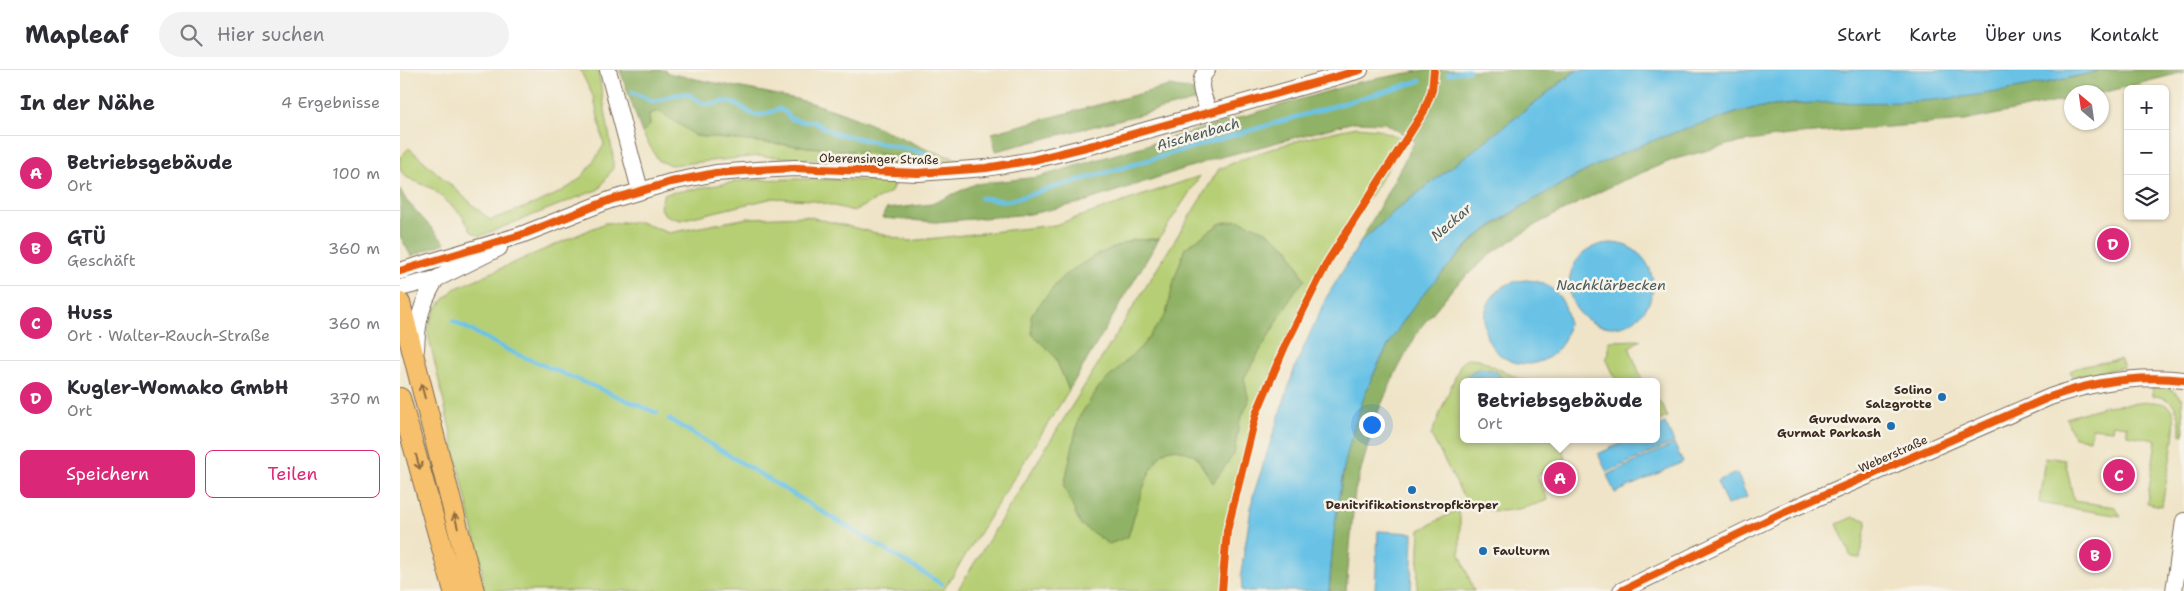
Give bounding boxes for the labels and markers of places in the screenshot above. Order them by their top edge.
pin: D [2097,225,2129,263]
place label: Solino Salzgrotte [1866,382,1932,412]
marker: Solino Salzgrotte [1936,391,1948,403]
place label: Gurudwara Gurmat Parkash [1777,411,1882,441]
marker: Gurudwara Gurmat Parkash [1885,420,1897,432]
pin: C [2103,456,2135,494]
pin: A [1544,459,1576,497]
marker: Denitrifikationstropfkörper [1406,484,1418,496]
place label: Denitrifikationstropfkörper [1326,497,1499,513]
pin: B [2079,536,2111,574]
place label: Faulturm [1493,543,1550,559]
marker: Faulturm [1477,545,1489,557]

